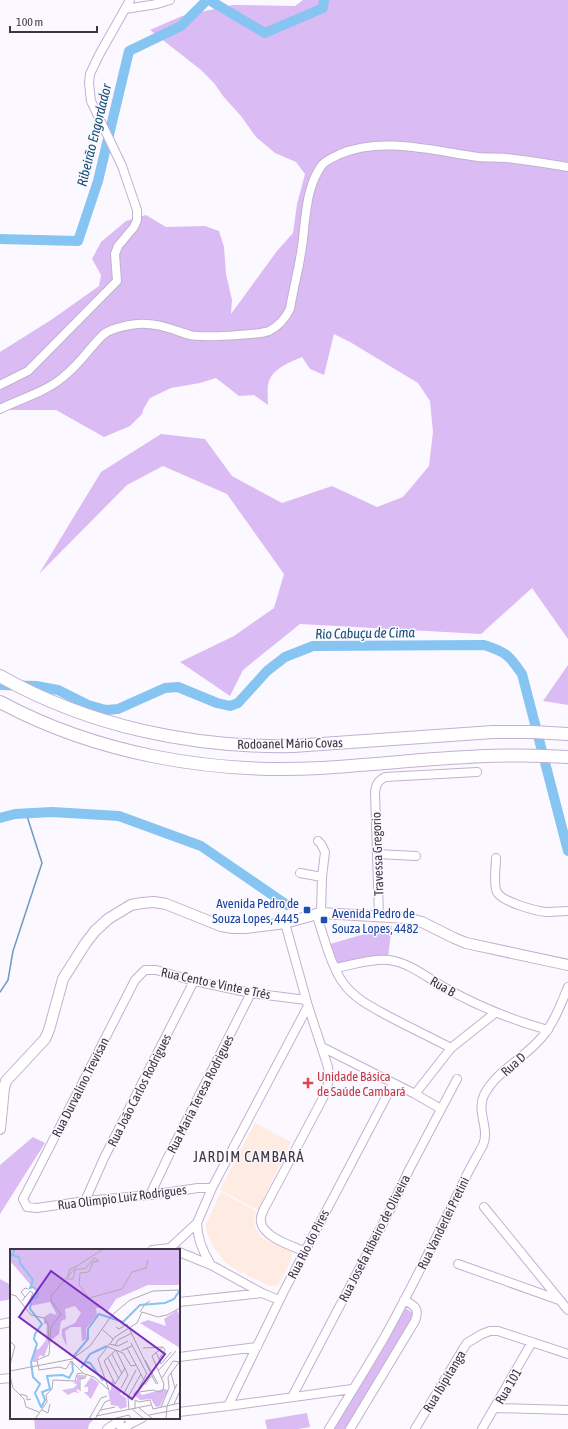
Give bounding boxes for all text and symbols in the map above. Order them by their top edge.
scale bar [10,8,97,34]
text: 100 m [16,15,43,29]
water label: Ribeirão Engordador [74,81,115,188]
water label: Rio Cabuçu de Cima [315,624,416,642]
street label: Rodoanel Mário Covas [237,735,343,752]
street label: Travessa Gregorio [369,812,386,896]
place label: Avenida Pedro de Souza Lopes, 4445 [212,896,299,926]
marker: Avenida Pedro de Souza Lopes, 4445 [302,905,312,915]
place label: Avenida Pedro de Souza Lopes, 4482 [332,906,419,936]
marker: Avenida Pedro de Souza Lopes, 4482 [319,915,329,925]
street label: Rua Cento e Vinte e Três [160,965,273,1003]
street label: Rua B [427,973,459,1000]
street label: Rua João Carlos Rodrigues [105,1031,175,1149]
street label: Rua Maria Teresa Rodrigues [164,1032,237,1156]
street label: Rua Durvalino Trevisan [49,1035,112,1140]
street label: Rua D [498,1049,529,1079]
place label: Unidade Básica de Saúde Cambará [317,1069,406,1099]
marker: Unidade Básica de Saúde Cambará [302,1077,314,1089]
district label: JARDIM CAMBARÁ [193,1148,305,1165]
street label: Rua Josefa Ribeiro de Oliveira [336,1172,413,1304]
street label: Rua Vanderlei Pretini [415,1175,472,1272]
street label: Rua Olimpio Luiz Rodrigues [57,1182,188,1213]
street label: Rua Rio do Pires [285,1207,332,1281]
inset map [10,1249,180,1419]
street label: Rua Ibipitanga [420,1348,469,1415]
street label: Rua 101 [492,1366,525,1407]

